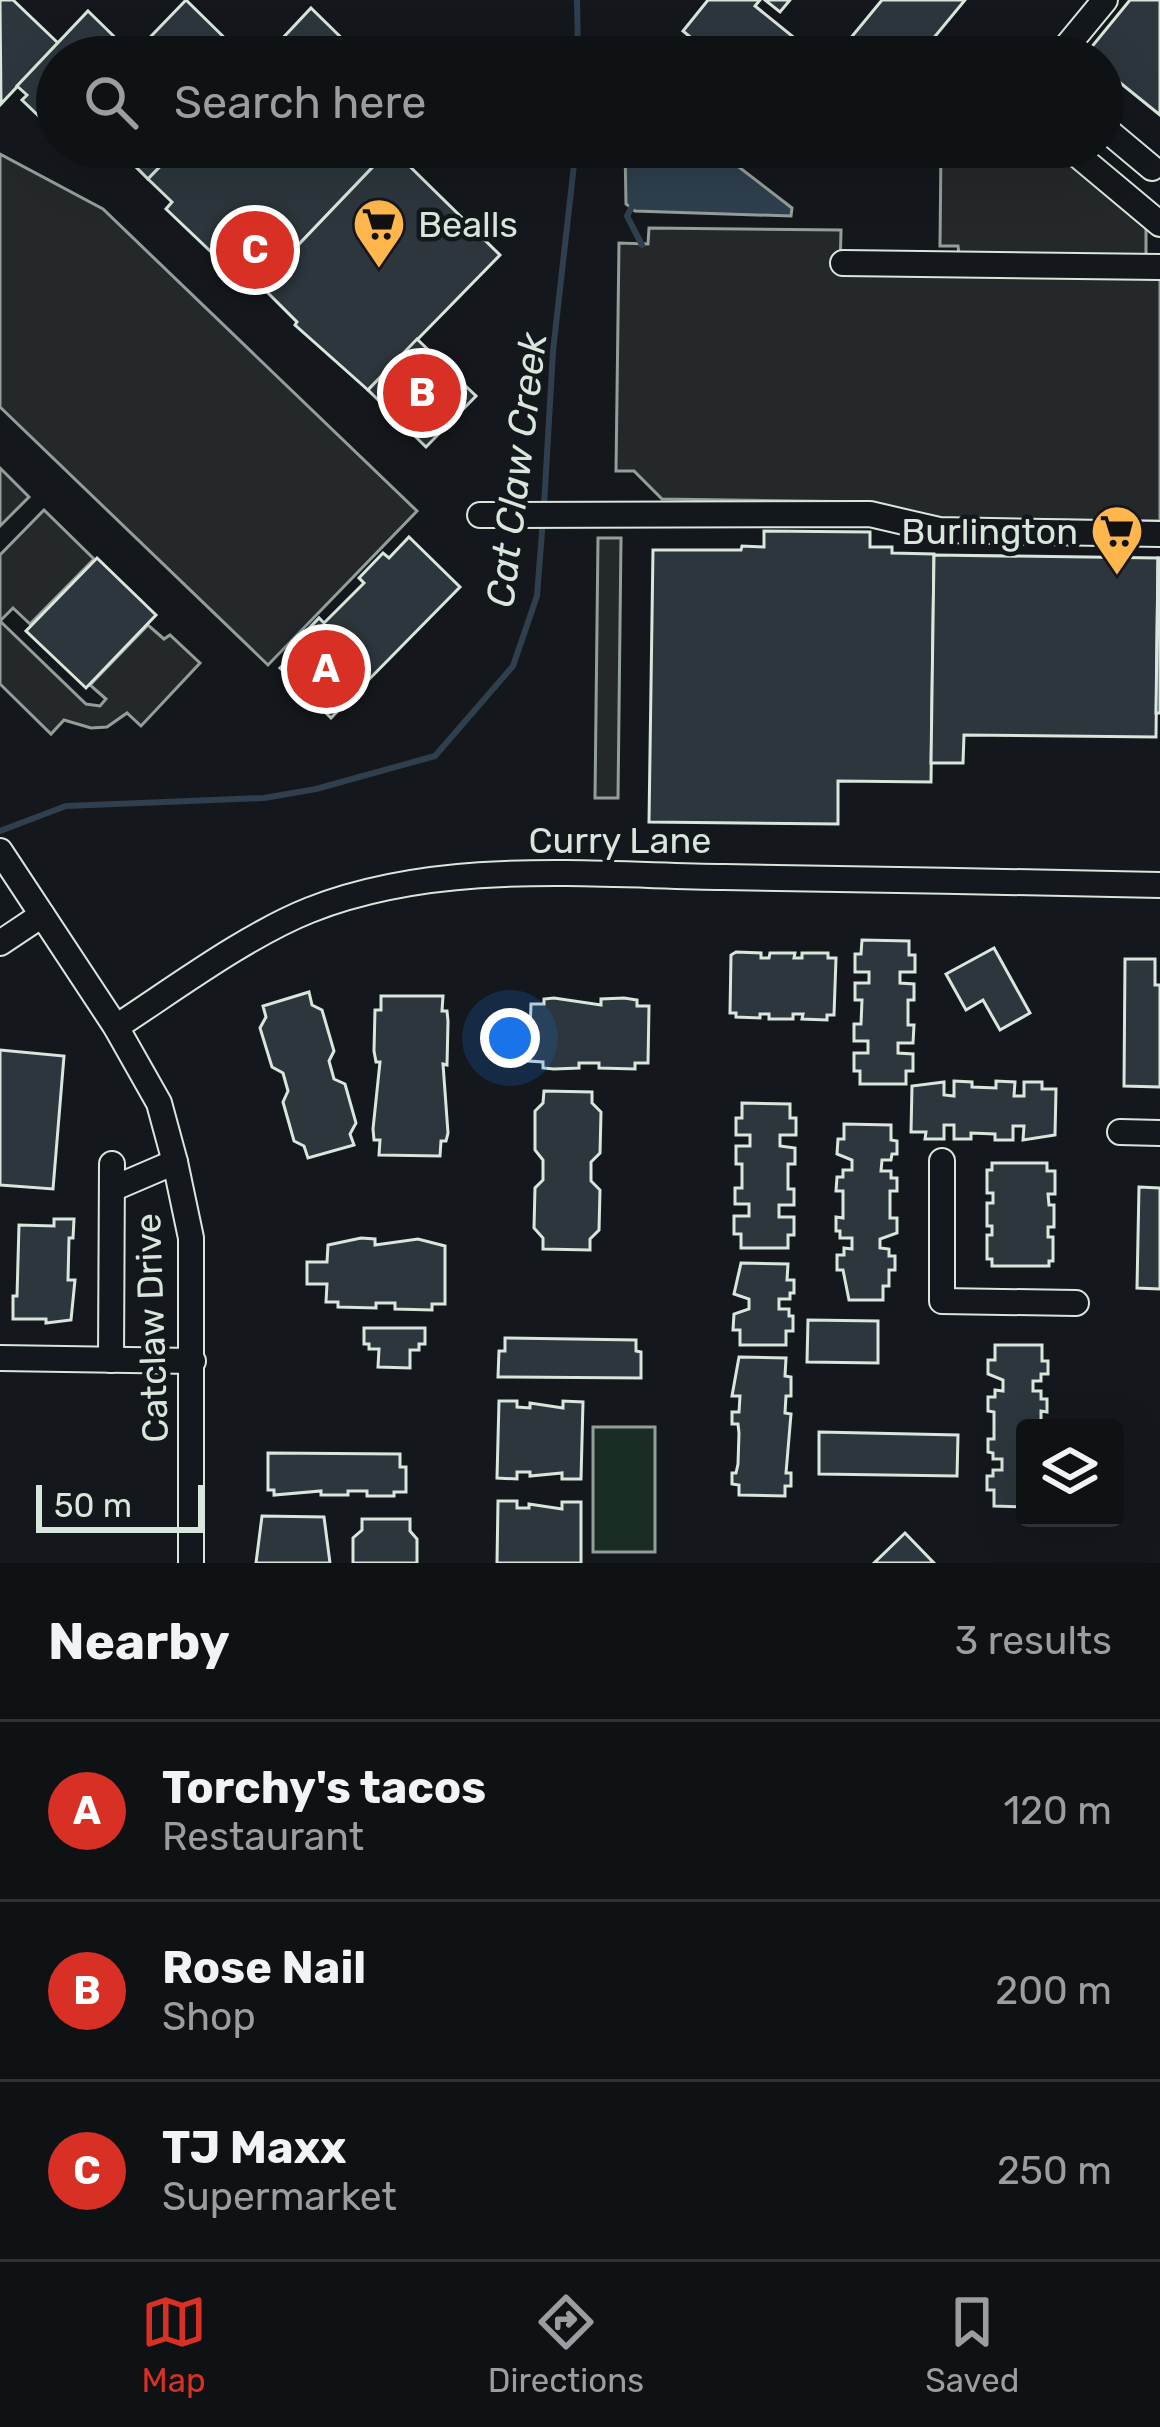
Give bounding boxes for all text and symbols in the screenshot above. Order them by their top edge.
search box [36,36,1124,168]
icon: search [78,69,144,135]
text: Search here [174,76,426,129]
supermarket icon: Bealls [351,196,407,270]
place label: Bealls [418,203,518,246]
pin: C [216,205,294,295]
water label: Cat Claw Creek [477,329,557,610]
pin: B [383,348,461,438]
supermarket icon: Burlington [1089,503,1145,577]
place label: Burlington [901,510,1078,553]
pin: A [287,624,365,714]
street label: Curry Lane [529,819,711,862]
your location [480,1008,540,1068]
street label: Catclaw Drive [126,1212,177,1443]
map controls [1016,1419,1124,1527]
button: layers [1016,1419,1124,1527]
scale bar [36,1479,204,1532]
text: 50 m [54,1486,132,1525]
text: Nearby [48,1611,230,1672]
text: 3 results [955,1618,1112,1664]
text: Torchy's tacos [162,1761,486,1814]
text: A [73,1788,101,1834]
text: 120 m [1003,1788,1112,1834]
text: Restaurant [162,1814,364,1860]
text: Rose Nail [162,1941,366,1994]
text: B [73,1968,101,2014]
text: 200 m [995,1968,1112,2014]
text: Shop [162,1994,256,2040]
text: TJ Maxx [162,2121,347,2174]
text: C [73,2148,101,2194]
text: 250 m [997,2148,1112,2194]
text: Supermarket [162,2174,397,2220]
tab: Map [141,2289,207,2400]
tab: Directions [488,2289,644,2400]
tab: Saved [925,2289,1019,2400]

